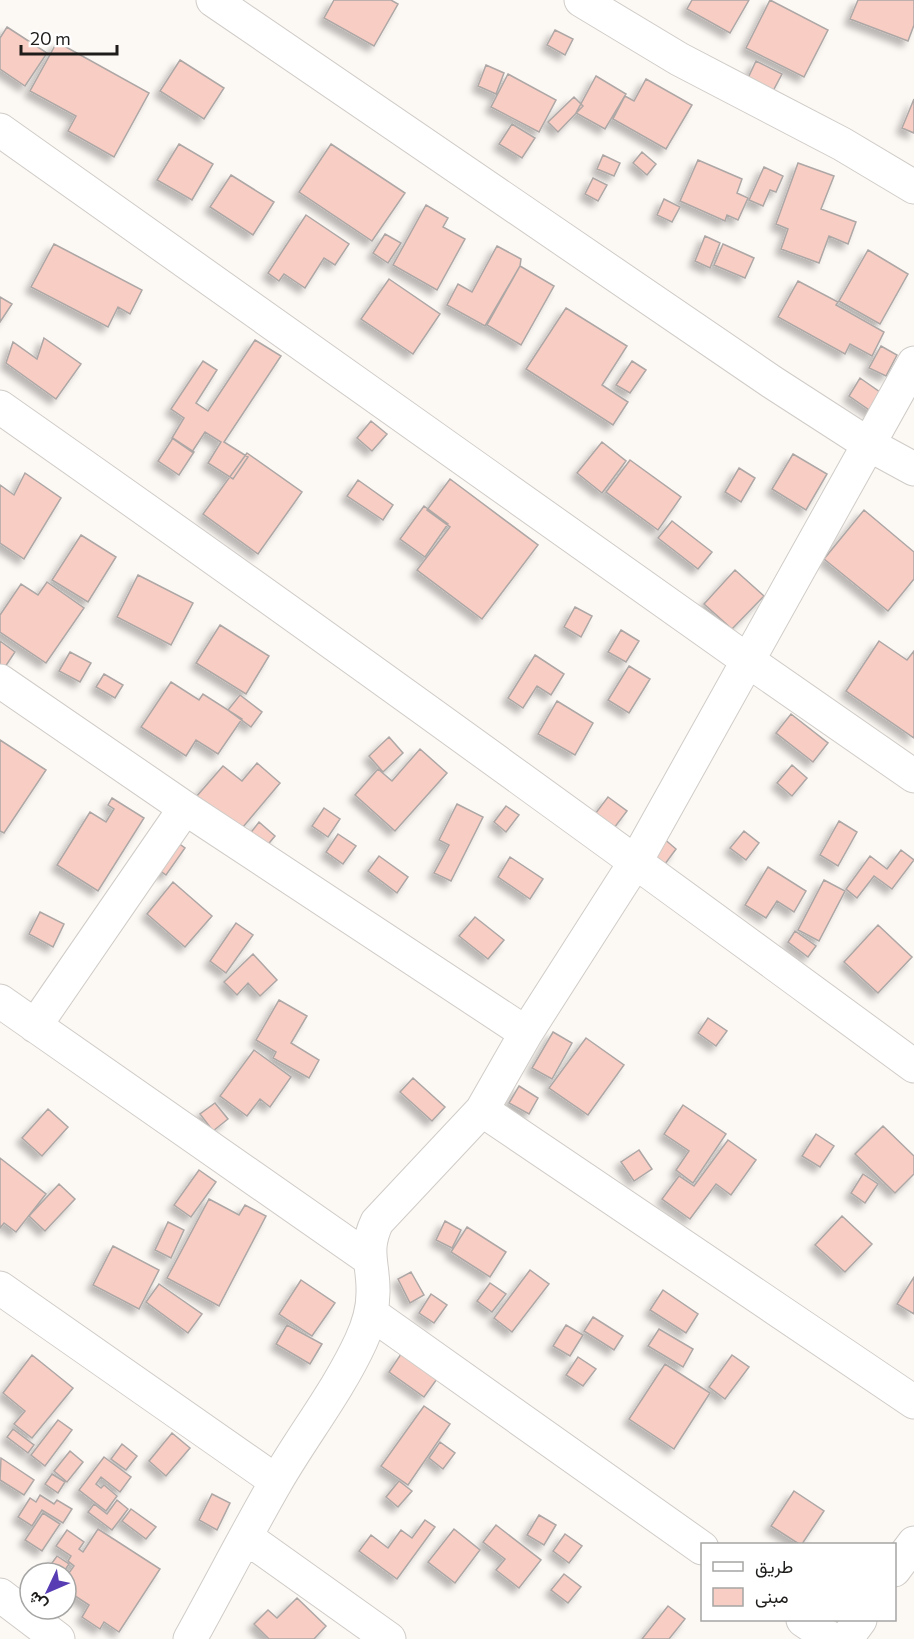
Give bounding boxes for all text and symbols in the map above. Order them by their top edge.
scale bar [21,18,117,56]
text: 20 m [30,27,71,49]
legend [701,1543,896,1621]
text: طريق [755,1555,793,1578]
north arrow [18,1561,78,1621]
text: مبنى [755,1585,789,1608]
text: ش [23,1588,51,1615]

